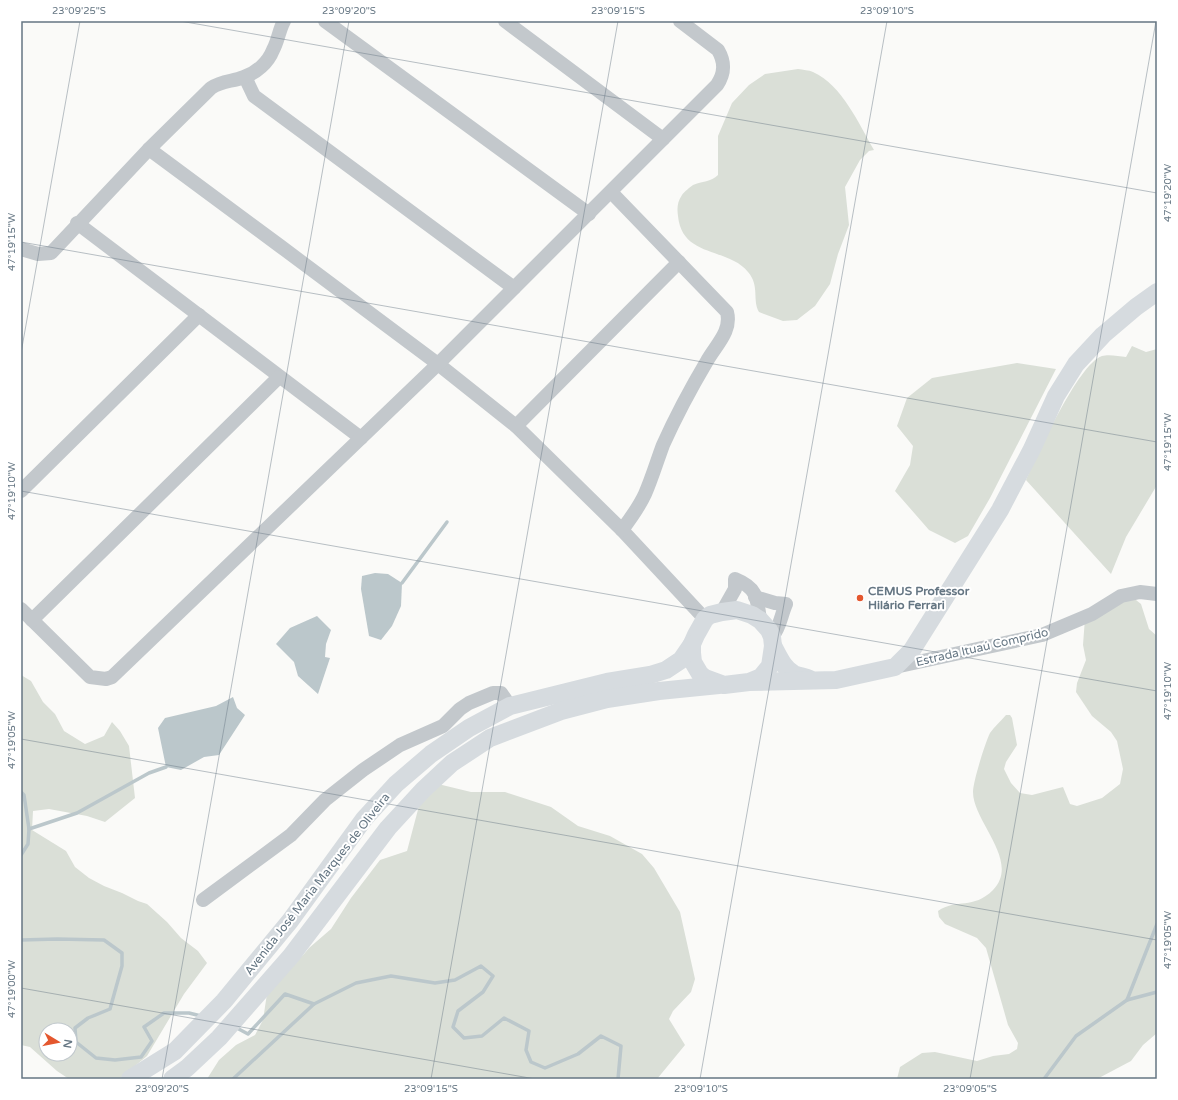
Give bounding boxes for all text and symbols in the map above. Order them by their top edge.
text: 23°09'25"S [52,5,106,17]
text: 23°09'20"S [322,5,376,17]
text: 23°09'15"S [591,5,645,17]
text: 23°09'10"S [860,5,914,17]
text: 47°19'20"W [1162,164,1174,222]
text: 47°19'15"W [6,213,18,271]
text: 47°19'15"W [1162,413,1174,471]
text: 47°19'10"W [6,462,18,520]
place label: CEMUS Professor Hilário Ferrari [868,584,970,612]
marker: CEMUS Professor Hilário Ferrari [855,593,865,603]
street label: Estrada Ituaú Comprido [914,625,1050,669]
text: 47°19'10"W [1162,662,1174,720]
text: 47°19'05"W [6,711,18,769]
street label: Avenida José Maria Marques de Oliveira [241,790,393,978]
text: 47°19'05"W [1162,911,1174,969]
text: 47°19'00"W [6,960,18,1018]
north arrow [38,1022,78,1062]
text: N [60,1038,75,1049]
text: 23°09'20"S [135,1083,189,1095]
text: 23°09'15"S [404,1083,458,1095]
text: 23°09'10"S [674,1083,728,1095]
text: 23°09'05"S [943,1083,997,1095]

